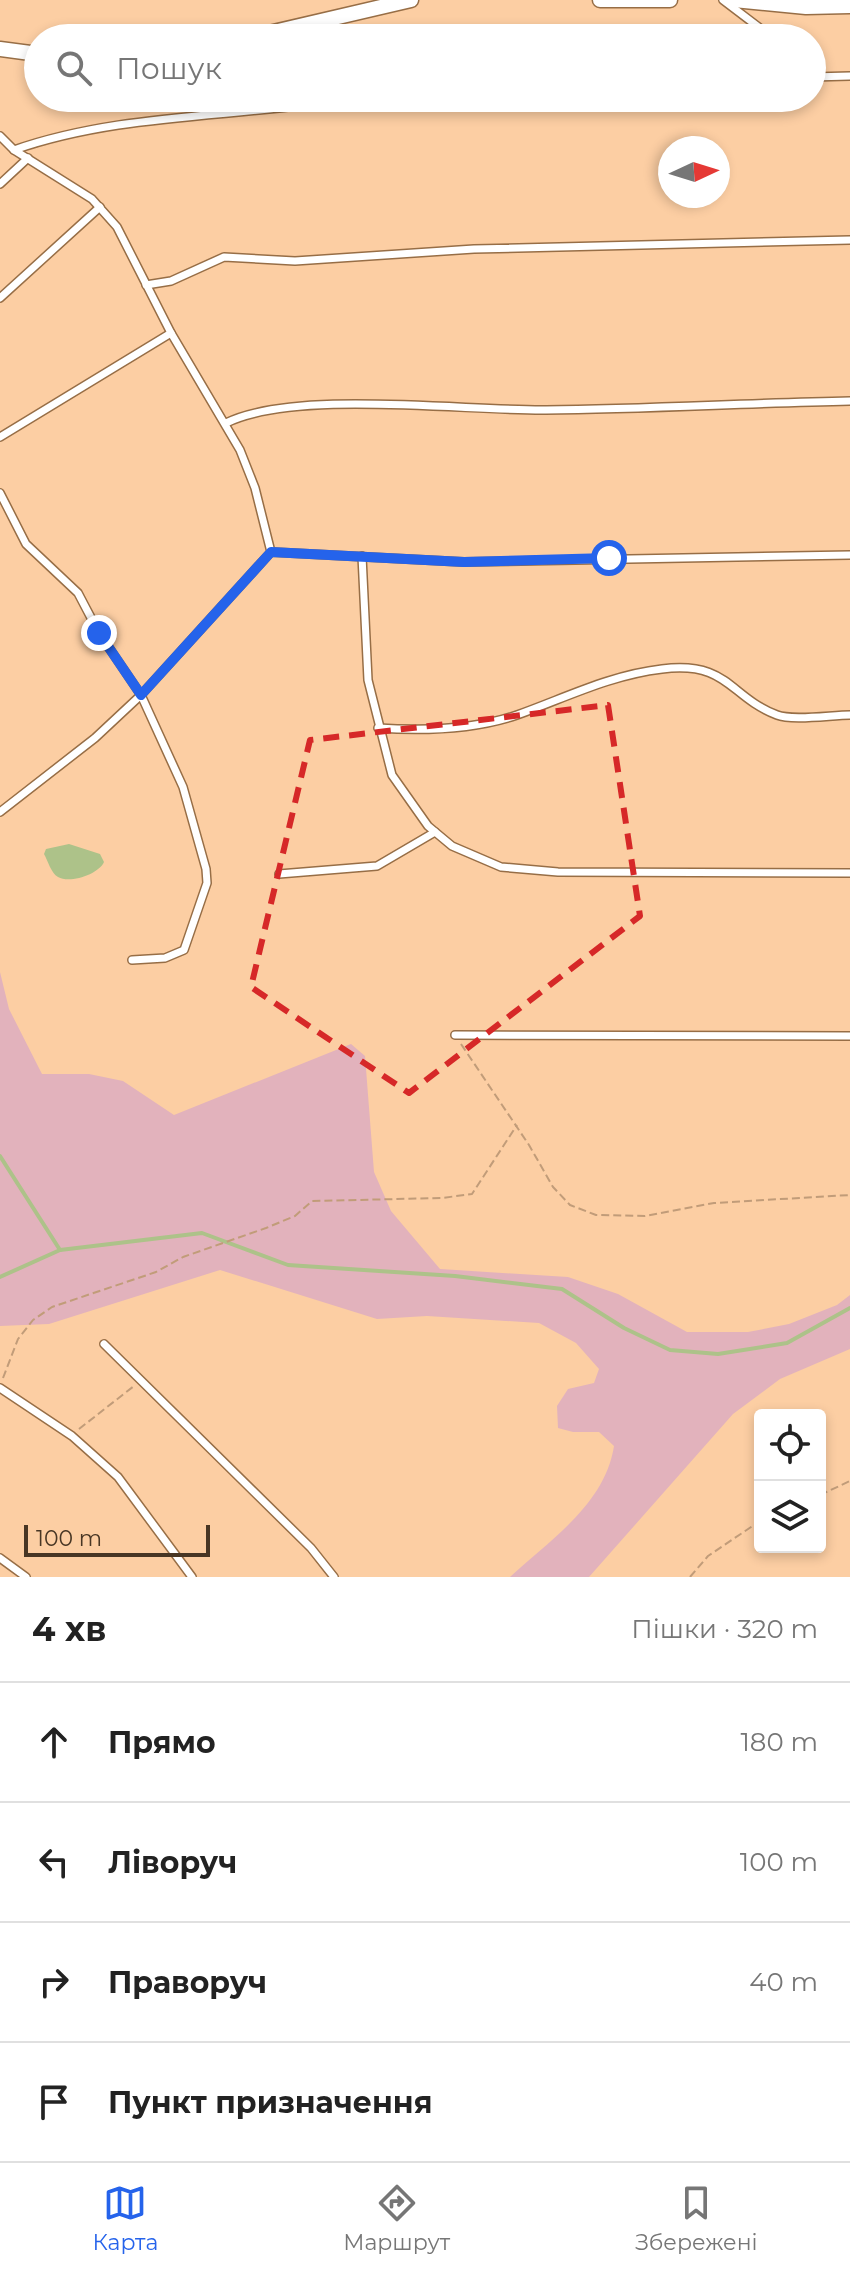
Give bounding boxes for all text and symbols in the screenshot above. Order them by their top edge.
search box [24,24,826,112]
icon: search [52,46,96,90]
text: Пошук [116,50,222,87]
north arrow [658,136,730,208]
route start [591,540,627,576]
route end [81,615,117,651]
map controls [754,1409,826,1553]
button: locate [754,1409,826,1481]
button: layers [754,1481,826,1553]
scale bar [24,1521,210,1557]
text: 100 m [36,1525,102,1552]
text: 4 хв [32,1608,106,1650]
text: Пішки · 320 m [631,1613,818,1645]
icon: ahead [32,1720,76,1764]
text: Прямо [108,1724,216,1761]
text: 180 m [740,1726,818,1758]
icon: left [32,1840,76,1884]
text: Ліворуч [108,1844,237,1881]
text: 100 m [740,1846,818,1878]
icon: right [32,1960,76,2004]
text: Праворуч [108,1964,267,2001]
text: 40 m [749,1966,818,1998]
icon: arrive [32,2080,76,2124]
text: Пункт призначення [108,2084,433,2121]
tab: Карта [92,2181,158,2256]
tab: Маршрут [343,2181,450,2256]
tab: Збережені [635,2181,758,2256]

